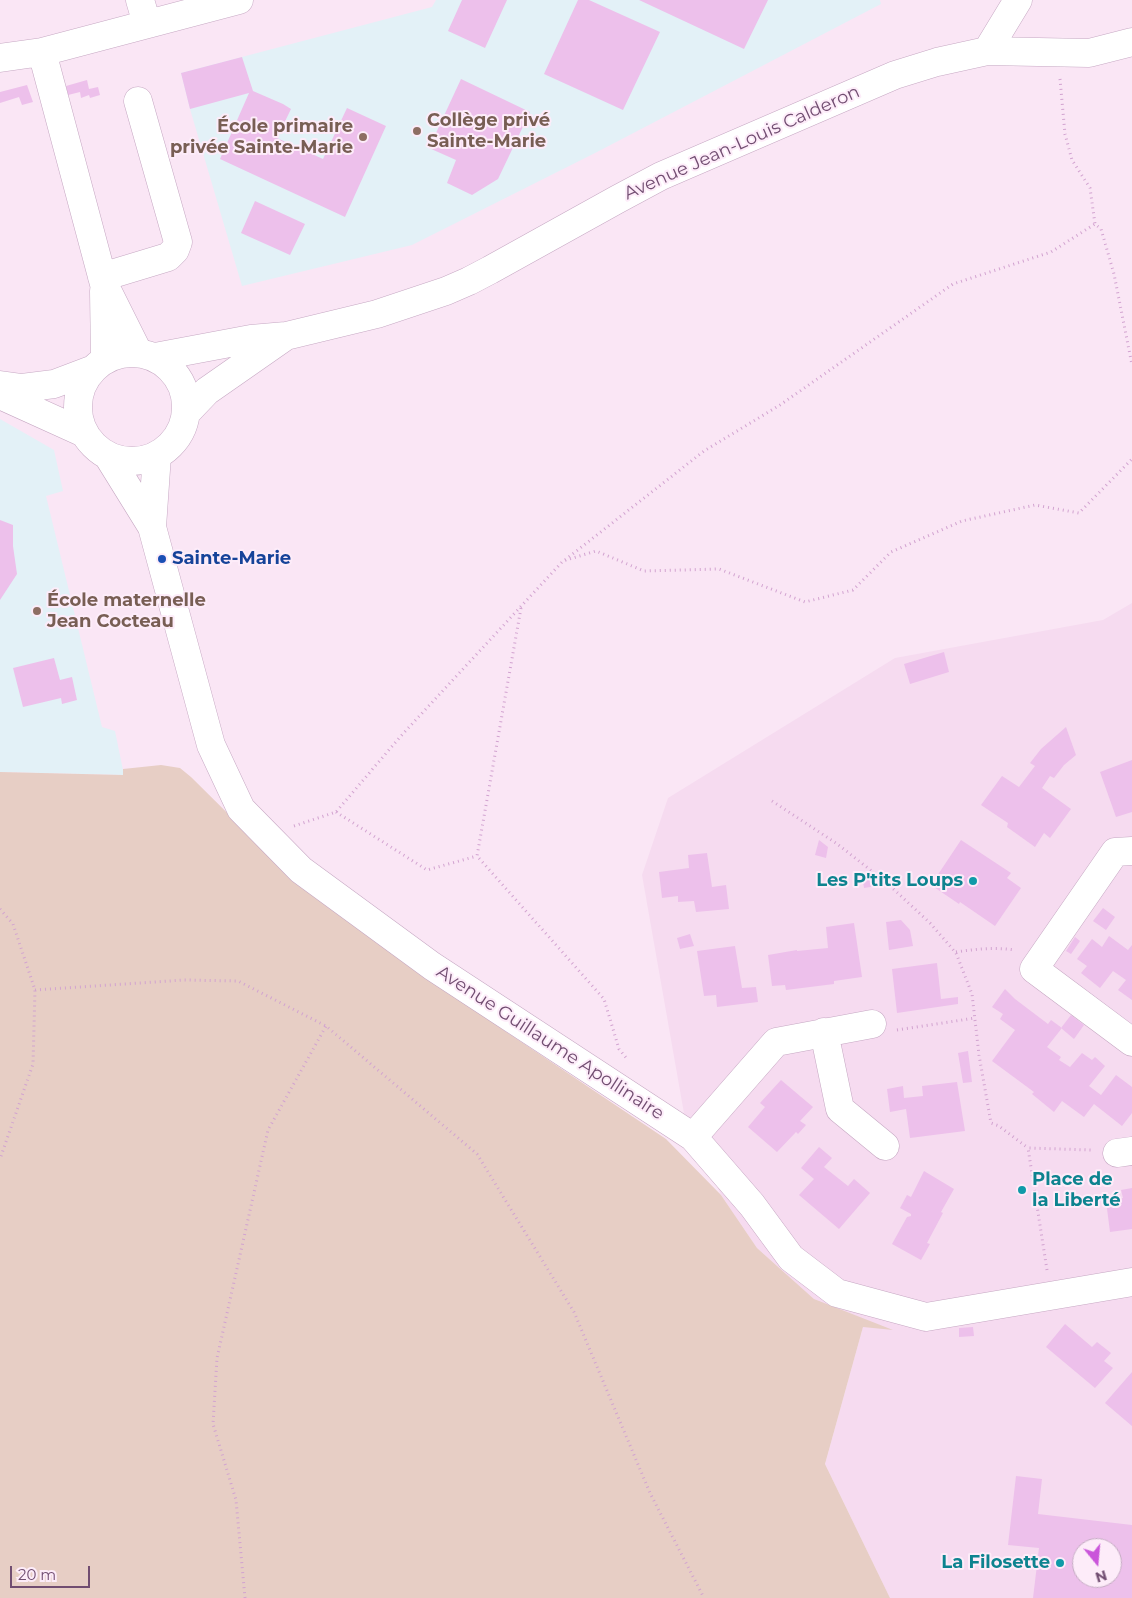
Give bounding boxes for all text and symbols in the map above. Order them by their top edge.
street label: Avenue Jean-Louis Calderon [621,81,863,205]
place label: Collège privé Sainte-Marie [427,110,550,152]
place label: École primaire privée Sainte-Marie [170,116,353,158]
marker: Collège privé Sainte-Marie [411,125,423,137]
marker: École primaire privée Sainte-Marie [357,131,369,143]
place label: Sainte-Marie [172,548,291,570]
marker: Sainte-Marie [156,553,168,565]
place label: École maternelle Jean Cocteau [47,590,206,632]
marker: École maternelle Jean Cocteau [31,605,43,617]
place label: Les P'tits Loups [816,870,963,892]
marker: Les P'tits Loups [967,875,979,887]
street label: Avenue Guillaume Apollinaire [432,961,668,1125]
place label: Place de la Liberté [1032,1169,1121,1212]
marker: Place de la Liberté [1016,1184,1028,1196]
north arrow [1072,1538,1122,1588]
place label: La Filosette [941,1552,1050,1574]
scale bar [12,1556,92,1588]
marker: La Filosette [1054,1557,1066,1569]
text: 20 m [18,1565,56,1584]
text: N [1093,1566,1109,1587]

